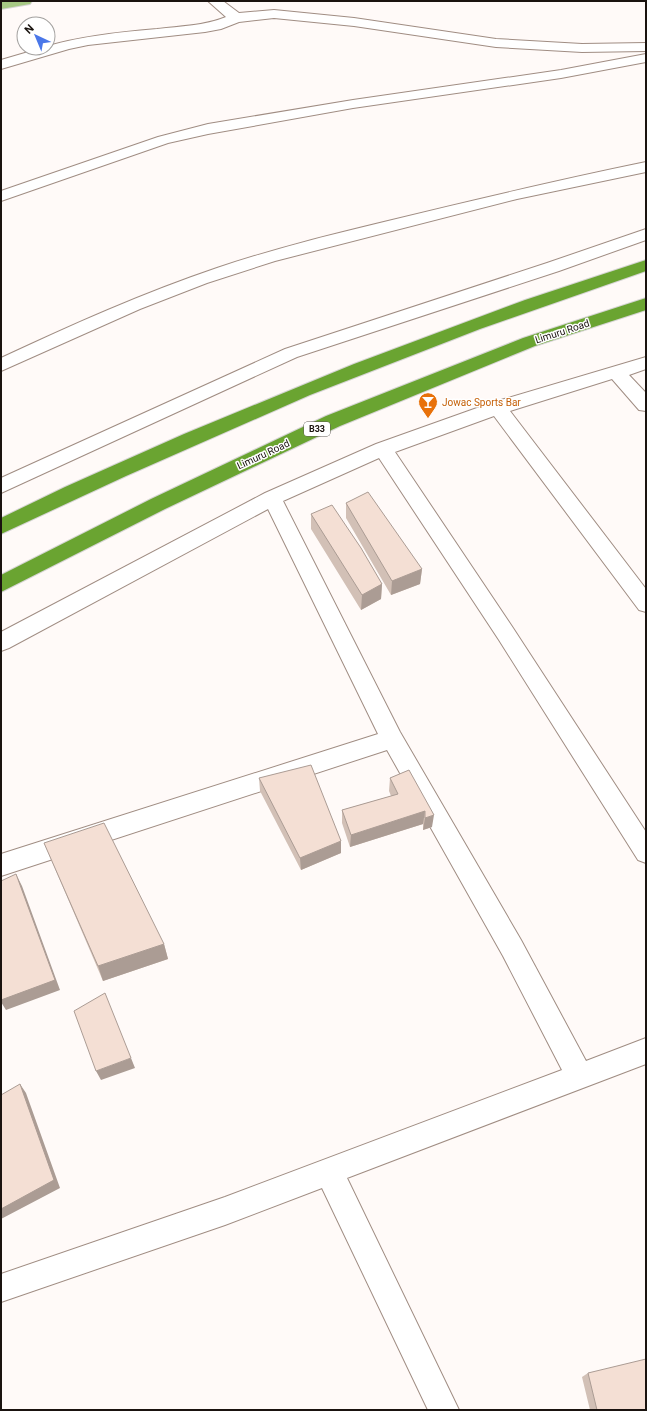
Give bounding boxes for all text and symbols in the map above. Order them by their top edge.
north arrow [16,16,56,56]
text: N [22,22,37,37]
street label: Limuru Road [534,318,591,345]
bar icon: Jowac Sports Bar [417,391,439,419]
place label: Jowac Sports Bar [442,397,521,408]
road number: B33 [304,422,330,436]
street label: Limuru Road [235,438,291,471]

